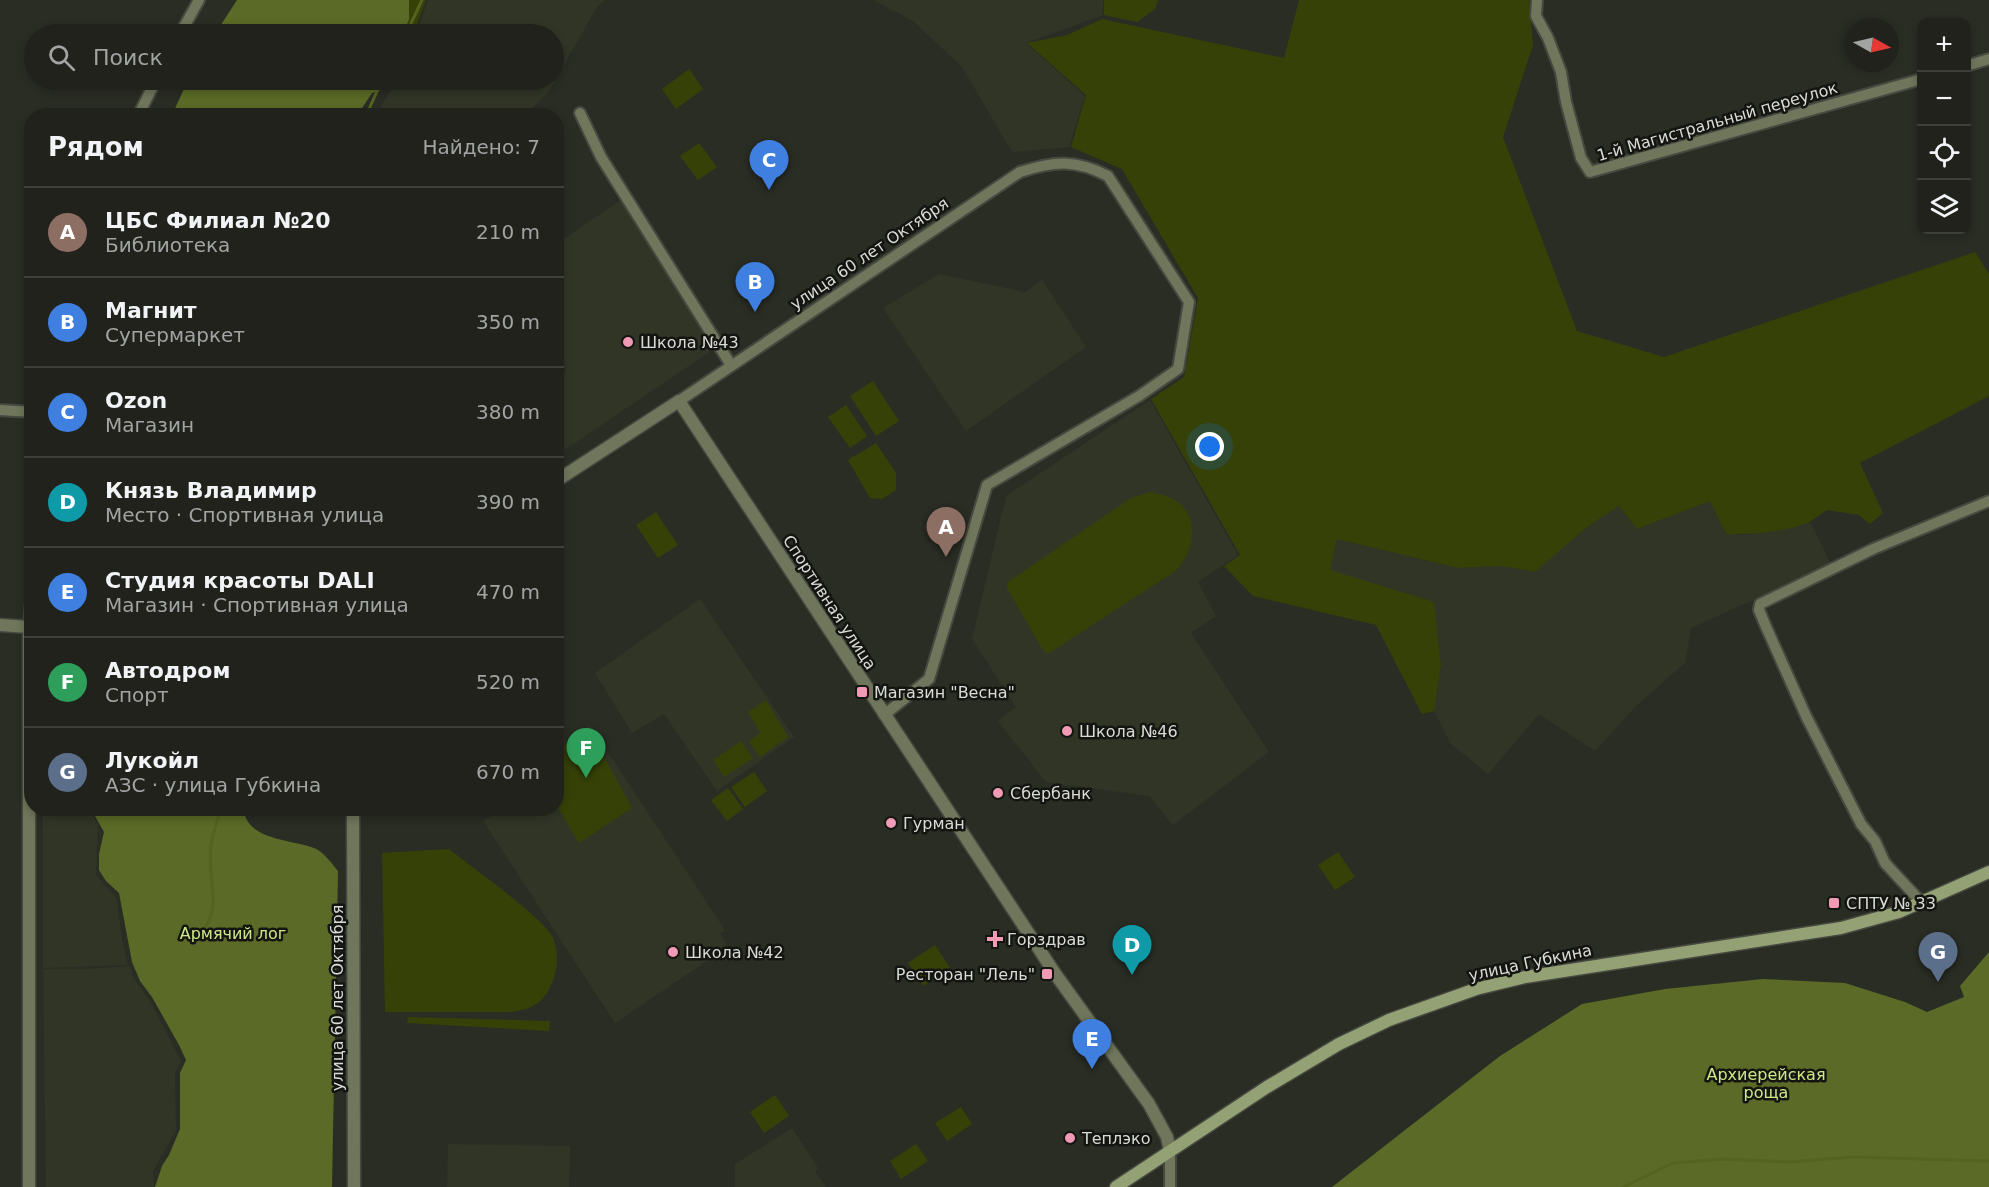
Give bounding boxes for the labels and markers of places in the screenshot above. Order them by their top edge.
pin: C [750,140,788,190]
pin: B [736,262,774,312]
place label: Школа №43 [640,333,739,352]
marker: Школа №43 [621,335,635,349]
pin: A [926,508,966,557]
place label: Магазин "Весна" [874,683,1015,702]
marker: Магазин "Весна" [855,685,869,699]
place label: Школа №46 [1079,722,1178,741]
marker: Школа №46 [1060,724,1074,738]
pin: F [566,728,606,778]
place label: Сбербанк [1010,784,1091,803]
marker: Сбербанк [991,786,1005,800]
place label: Гурман [903,814,965,833]
marker: Гурман [884,816,898,830]
place label: СПТУ № 33 [1846,894,1936,913]
marker: СПТУ № 33 [1827,896,1841,910]
pin: D [1112,926,1152,975]
place label: Горздрав [1007,930,1086,949]
marker: Горздрав [988,932,1002,946]
pin: G [1918,932,1958,982]
place label: Школа №42 [685,943,784,962]
marker: Школа №42 [666,945,680,959]
place label: Ресторан "Лель" [896,965,1035,984]
marker: Ресторан "Лель" [1040,967,1054,981]
pin: E [1072,1020,1112,1069]
place label: Теплэко [1081,1129,1151,1148]
marker: Теплэко [1063,1131,1077,1145]

